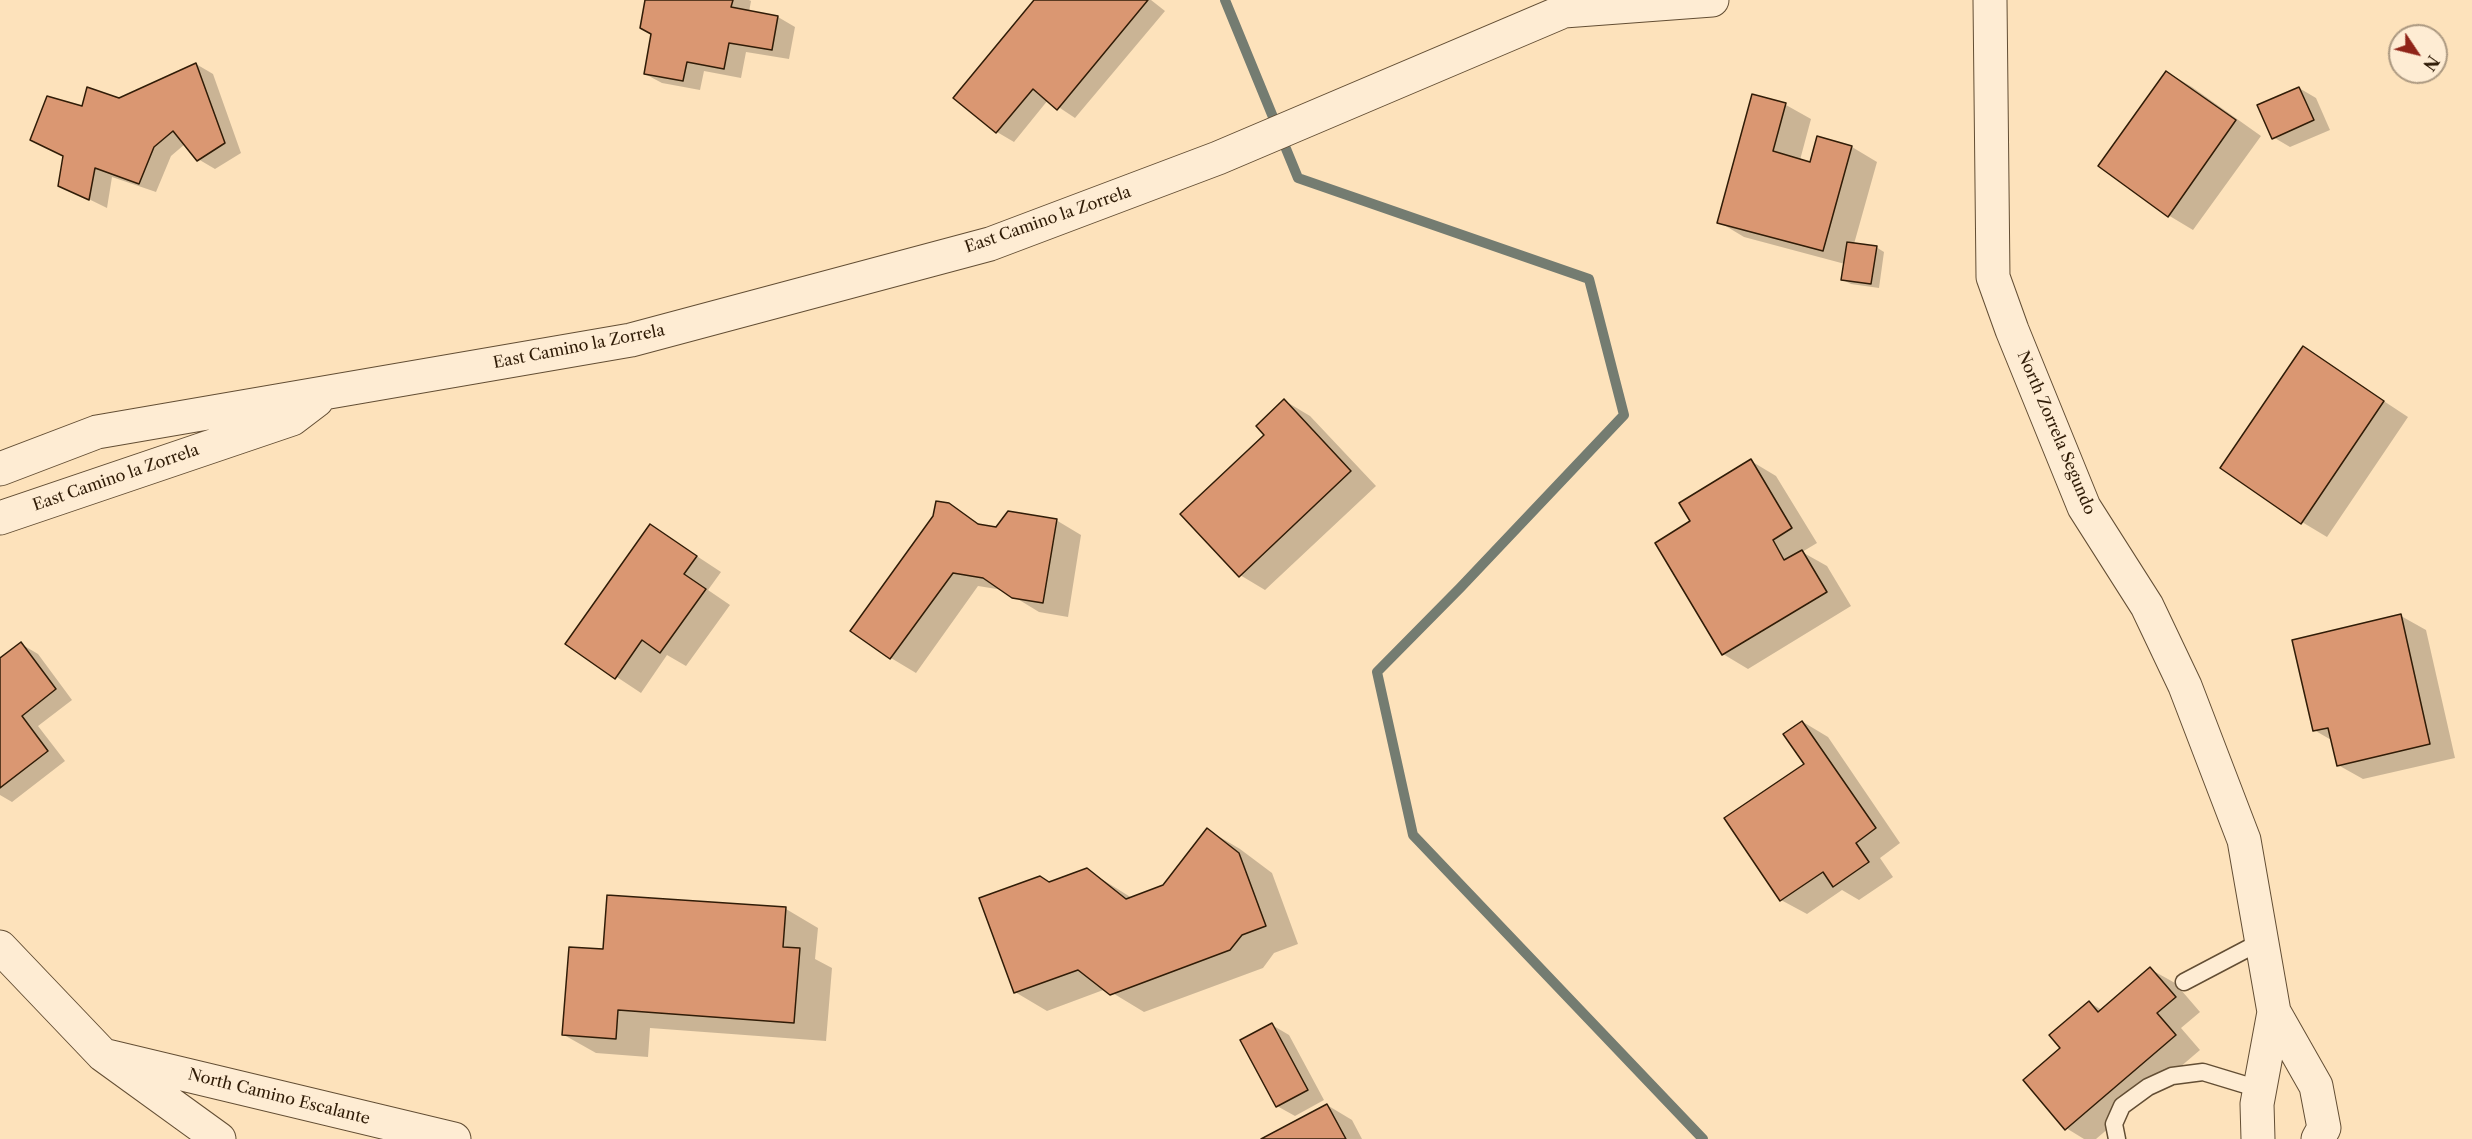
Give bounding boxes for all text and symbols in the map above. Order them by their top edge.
north arrow [2388,24,2448,84]
text: N [2419,52,2443,75]
street label: East Camino la Zorrela [962,183,1134,257]
street label: East Camino la Zorrela [492,321,666,373]
street label: North Zorrela Segundo [2013,348,2099,518]
street label: East Camino la Zorrela [30,441,202,515]
street label: North Camino Escalante [186,1065,372,1129]

